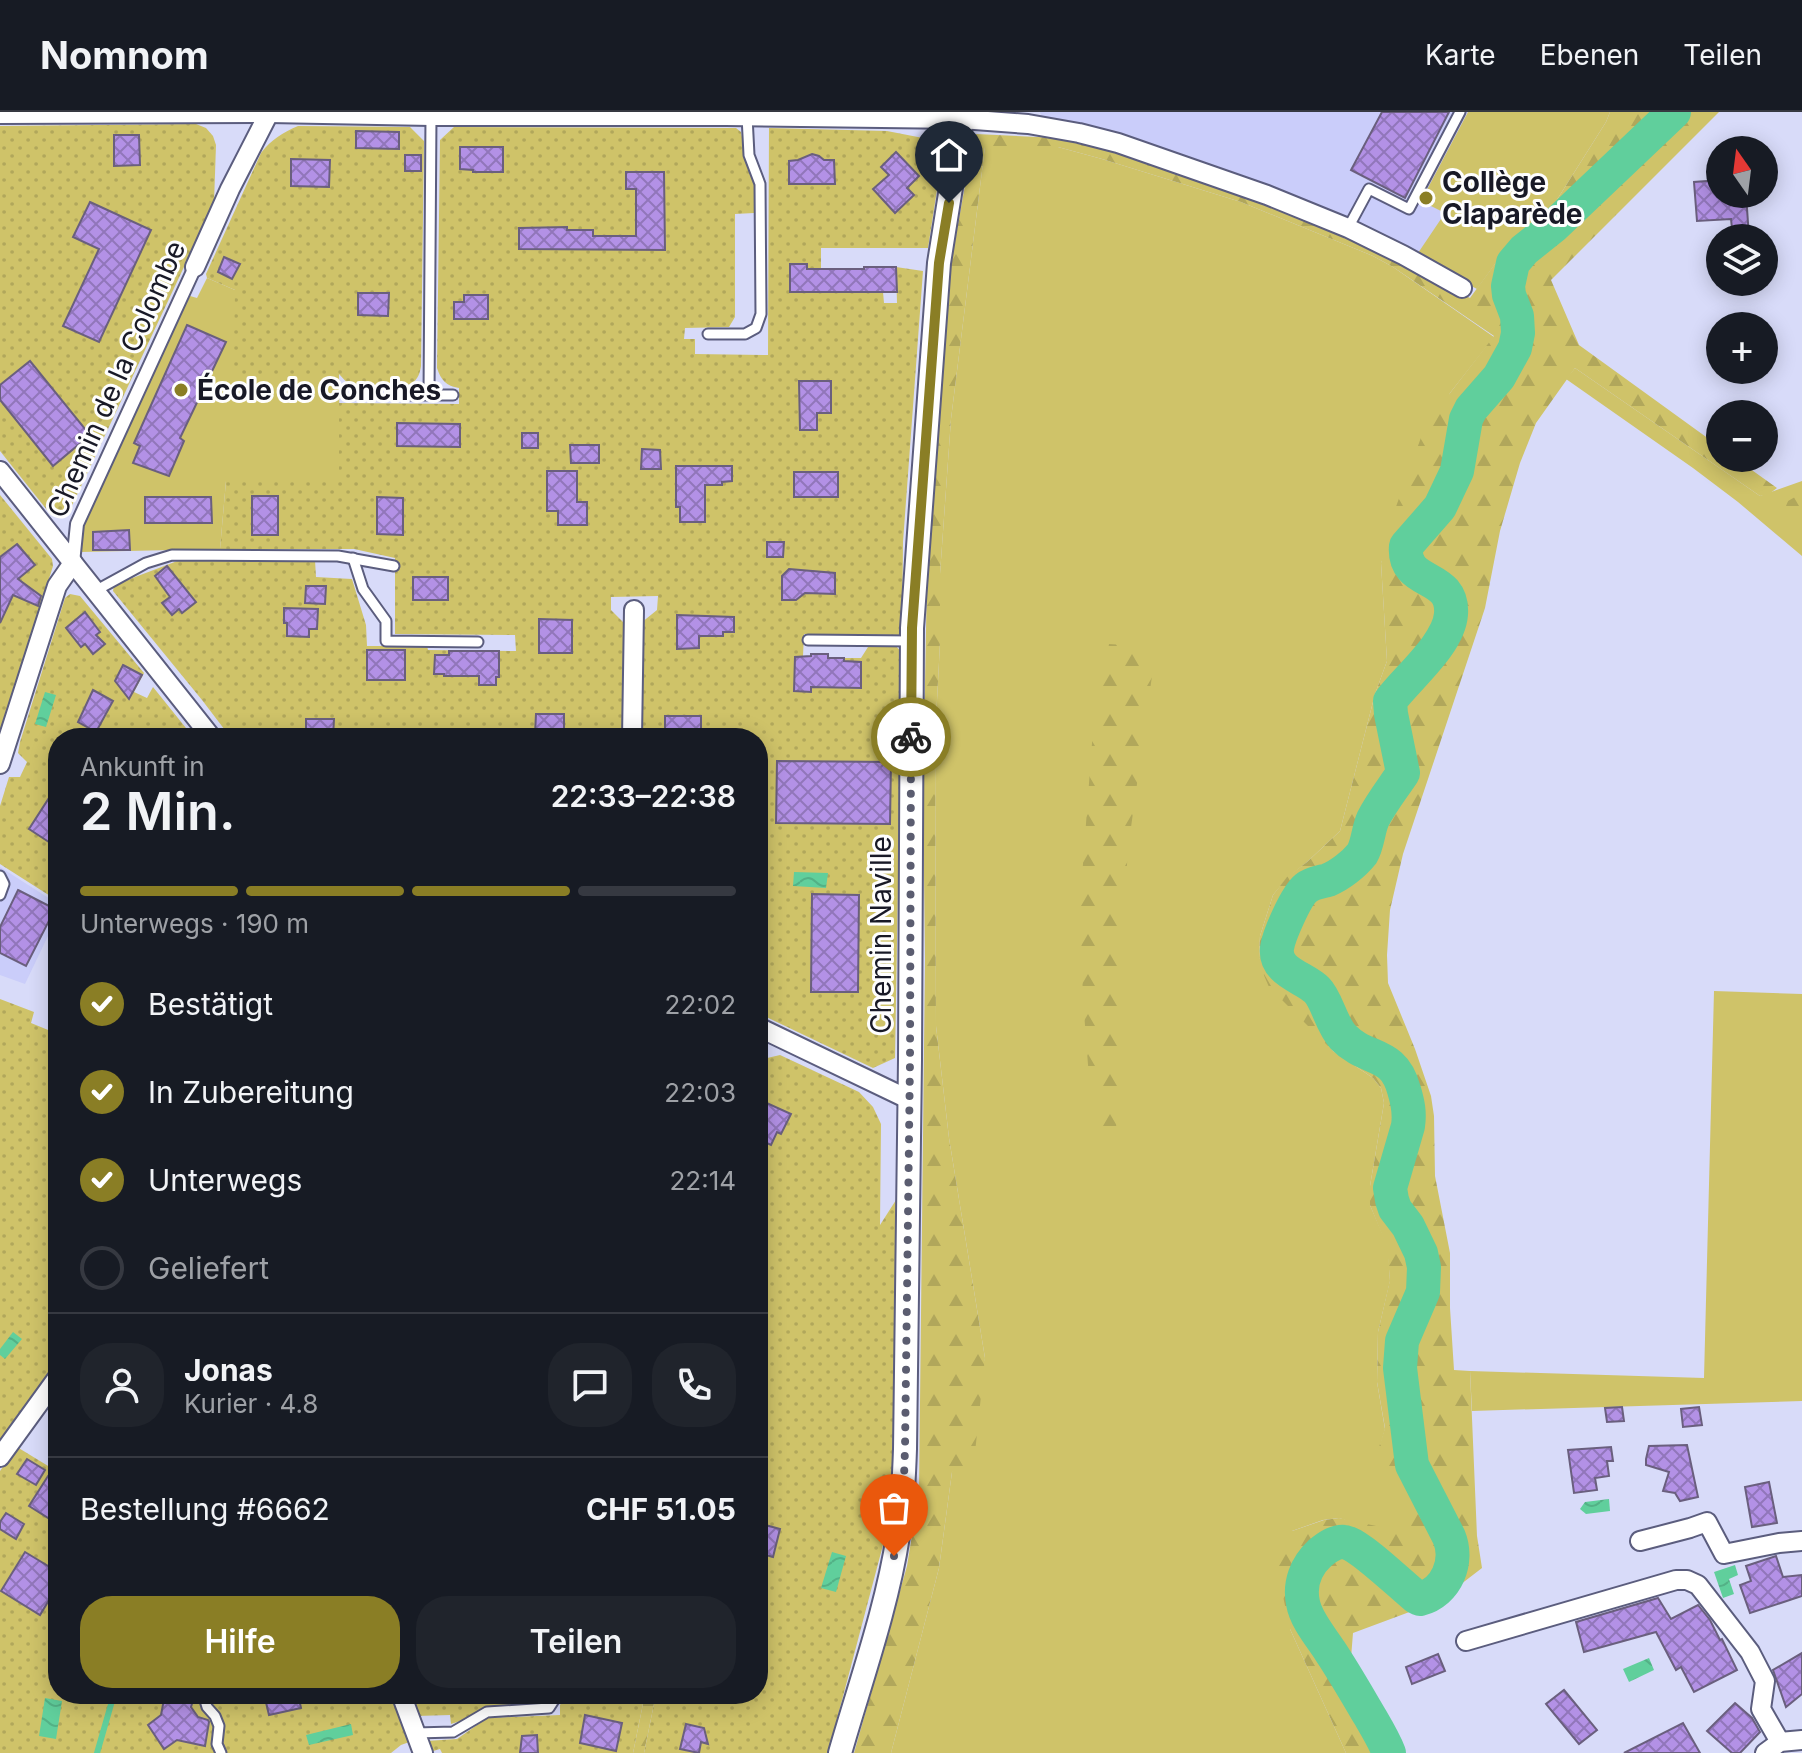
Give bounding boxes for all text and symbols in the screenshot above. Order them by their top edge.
text: Nomnom [40,32,209,78]
text: Karte [1425,38,1496,72]
text: Ebenen [1540,38,1639,72]
text: Teilen [1683,38,1762,72]
pin [915,121,983,203]
icon: home [927,133,971,177]
north arrow [1706,136,1778,208]
map controls [1706,136,1778,472]
place label: Collège Claparède [1442,165,1582,231]
marker: Collège Claparède [1417,189,1435,207]
button: layers [1706,224,1778,296]
street label: Chemin de la Colombe [40,235,192,523]
button: + [1706,312,1778,384]
place label: École de Conches [197,372,441,407]
marker: École de Conches [172,381,190,399]
button: − [1706,400,1778,472]
courier [871,697,951,777]
icon: bike [889,715,933,759]
text: Ankunft in [80,751,205,782]
text: 22:33–22:38 [551,778,736,814]
text: 2 Min. [80,780,235,843]
street label: Chemin Naville [864,836,898,1034]
text: Unterwegs · 190 m [80,908,309,939]
icon: check [80,982,124,1026]
text: Bestätigt [148,986,273,1022]
text: 22:02 [665,989,736,1020]
icon: check [80,1070,124,1114]
text: In Zubereitung [148,1074,354,1110]
text: 22:03 [664,1077,736,1108]
icon: check [80,1158,124,1202]
text: Unterwegs [148,1162,302,1198]
text: 22:14 [669,1165,736,1196]
text: Geliefert [148,1250,269,1286]
button: person [80,1343,164,1427]
button: chat [548,1343,632,1427]
button: phone [652,1343,736,1427]
text: Jonas [184,1352,273,1388]
text: Kurier · 4.8 [184,1388,318,1419]
pin [860,1474,928,1556]
icon: bag [872,1486,916,1530]
text: Bestellung #6662 [80,1491,330,1527]
text: CHF 51.05 [586,1491,736,1527]
button: Hilfe [80,1596,400,1688]
button: Teilen [416,1596,736,1688]

